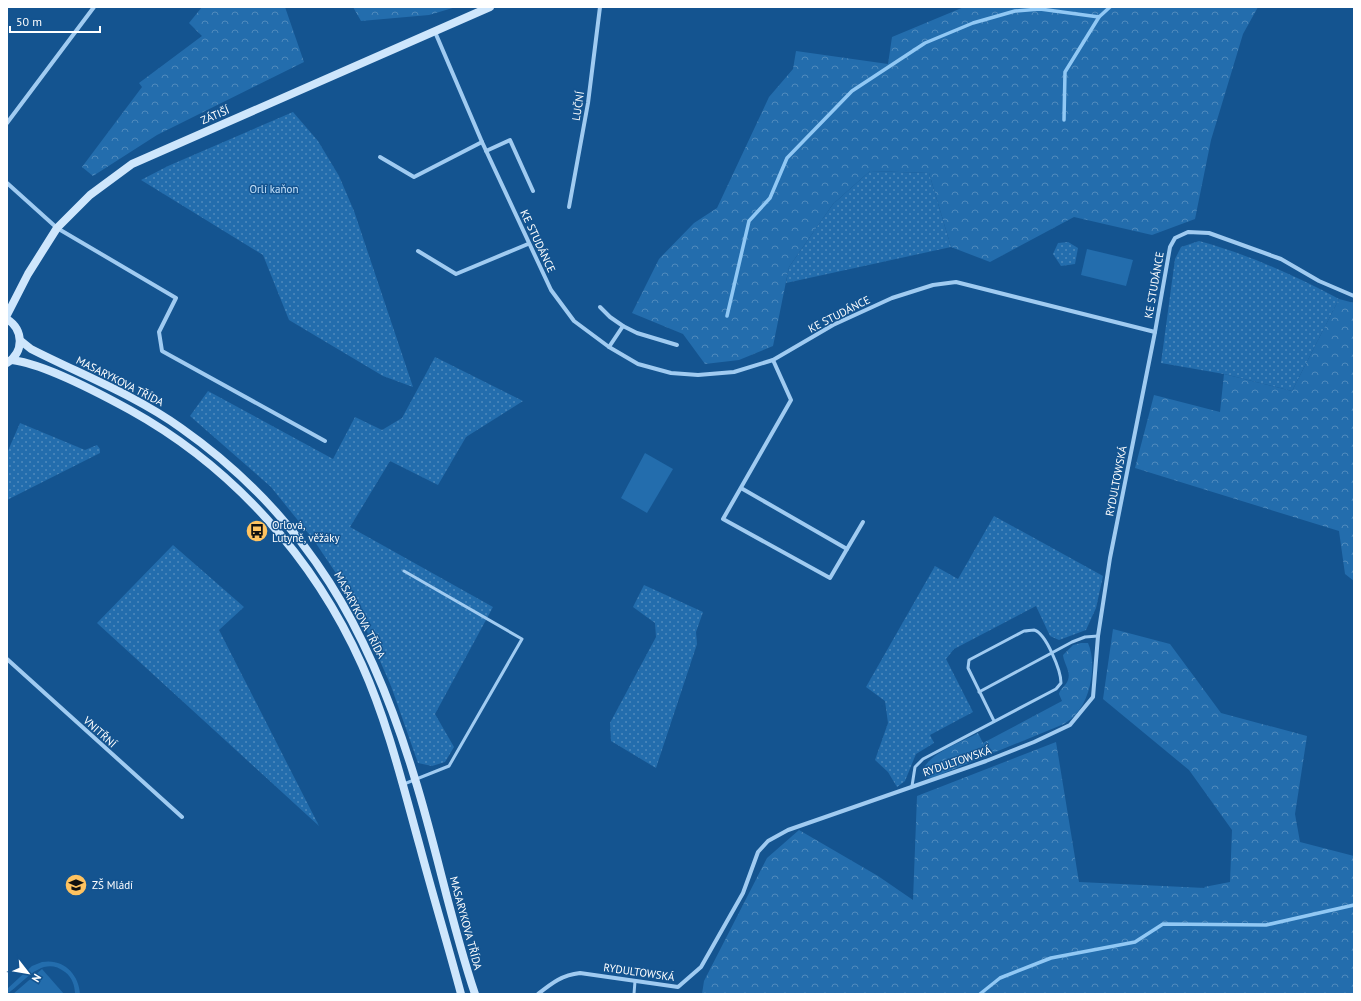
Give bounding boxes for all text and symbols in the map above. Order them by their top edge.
scale bar [10,8,100,34]
text: 50 m [16,14,42,29]
street label: LUČNÍ [569,89,587,122]
street label: ZÁTIŠÍ [199,102,232,127]
park label: Orlí kaňon [249,182,299,196]
street label: KE STUDÁNCE [517,207,559,275]
street label: KE STUDÁNCE [1141,250,1167,320]
street label: KE STUDÁNCE [806,292,872,336]
street label: MASARYKOVA TŘÍDA [74,353,167,409]
street label: RYDULTOWSKÁ [1102,444,1130,517]
bus stop icon: Orlová, Lutyně, věžáky [244,518,270,544]
place label: Orlová, Lutyně, věžáky [272,518,340,545]
street label: MASARYKOVA TŘÍDA [331,569,389,661]
street label: VNITŘNÍ [80,713,120,751]
street label: RYDULTOWSKÁ [921,743,994,779]
school or university icon: ZŠ Mládí [63,872,89,898]
street label: MASARYKOVA TŘÍDA [447,875,485,972]
place label: ZŠ Mládí [92,878,133,892]
north arrow [8,953,48,993]
street label: RYDULTOWSKÁ [603,960,676,984]
text: N [29,971,44,985]

